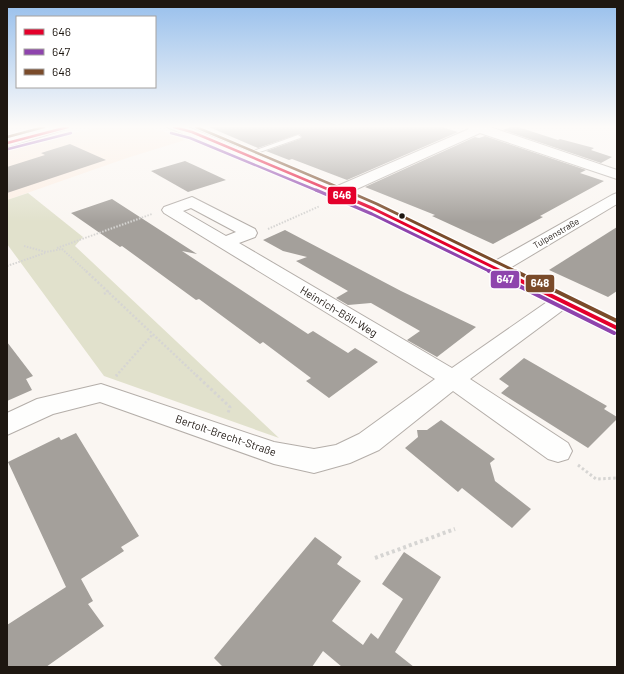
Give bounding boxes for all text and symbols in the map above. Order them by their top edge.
legend [16,16,156,88]
text: 646 [52,24,71,38]
text: 647 [52,44,70,58]
text: 648 [52,64,71,78]
line badge: 646 [327,186,357,205]
text: 646 [333,188,351,201]
unlabelled marker [397,211,407,221]
street label: Tulpenstraße [531,215,581,251]
line badge: 647 [490,270,520,289]
text: 647 [496,272,514,285]
line badge: 648 [525,274,555,293]
text: 648 [531,276,549,289]
street label: Heinrich-Böll-Weg [298,283,380,339]
street label: Bertolt-Brecht-Straße [174,412,278,458]

